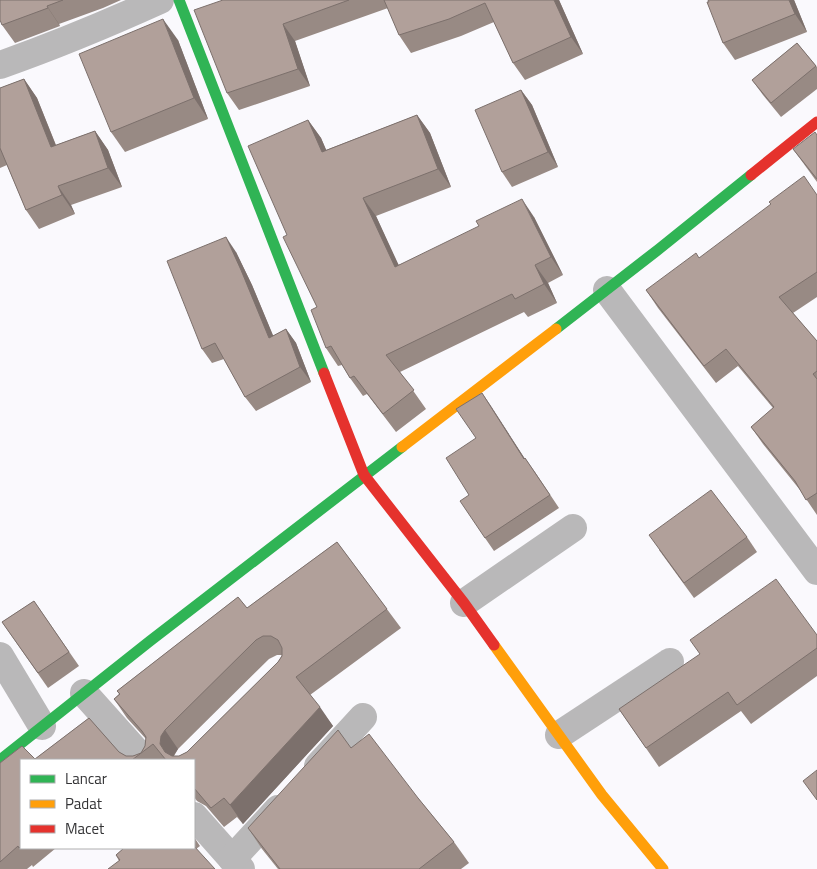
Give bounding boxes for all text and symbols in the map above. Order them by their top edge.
legend [20,759,195,849]
text: Lancar [65,767,107,790]
text: Padat [65,792,103,815]
text: Macet [65,817,105,840]

